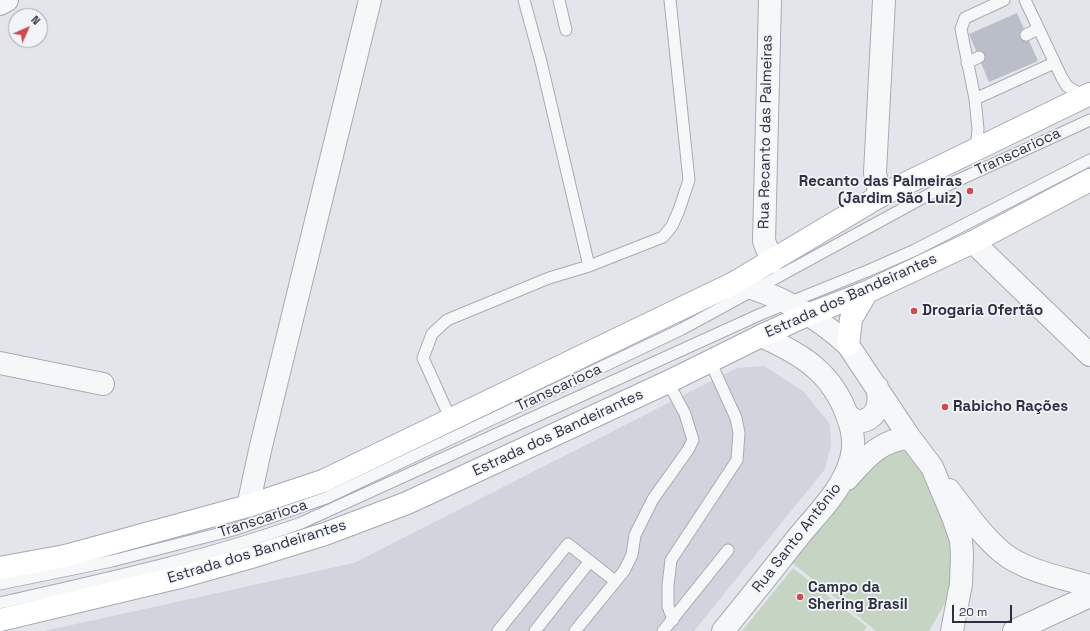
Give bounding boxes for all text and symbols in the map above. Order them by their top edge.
north arrow [8,8,48,48]
text: N [28,13,43,28]
street label: Rua Recanto das Palmeiras [755,35,777,229]
street label: Transcarioca [972,124,1064,180]
place label: Recanto das Palmeiras (Jardim São Luiz) [799,173,962,208]
marker: Recanto das Palmeiras (Jardim São Luiz) [965,186,975,196]
street label: Estrada dos Bandeirantes [762,250,940,342]
place label: Drogaria Ofertão [922,302,1043,320]
marker: Drogaria Ofertão [909,306,919,316]
street label: Transcarioca [513,360,605,416]
street label: Estrada dos Bandeirantes [470,386,646,480]
place label: Rabicho Rações [953,398,1068,416]
marker: Rabicho Rações [940,402,950,412]
street label: Rua Santo Antônio [749,480,845,596]
street label: Transcarioca [216,496,310,542]
street label: Estrada dos Bandeirantes [165,516,349,588]
place label: Campo da Shering Brasil [808,579,908,614]
marker: Campo da Shering Brasil [795,592,805,602]
scale bar [954,597,1014,623]
text: 20 m [959,604,987,620]

